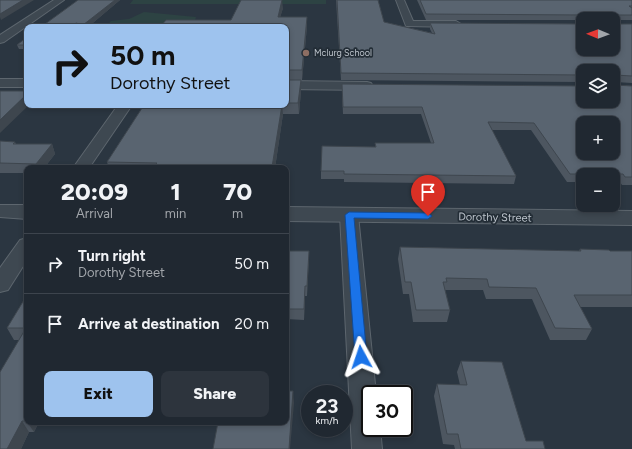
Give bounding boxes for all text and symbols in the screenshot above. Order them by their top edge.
north arrow [576,12,620,56]
map controls [576,12,620,212]
text: 50 m [110,38,176,72]
icon: right [44,40,96,92]
place label: Mclurg School [314,47,372,58]
marker: Mclurg School [301,48,311,58]
button: layers [576,64,620,108]
text: Dorothy Street [110,72,230,94]
button: + [576,116,620,160]
button: − [576,168,620,212]
pin [411,175,445,216]
text: 20:09 [61,177,128,206]
text: 1 [170,177,181,206]
text: 70 [223,177,252,206]
icon: arrive [417,181,439,203]
text: Arrival [76,206,113,221]
text: min [165,206,186,221]
text: m [232,206,243,221]
street label: Dorothy Street [458,210,532,225]
text: Turn right [78,247,146,265]
icon: right [44,253,66,275]
text: 50 m [234,255,269,273]
text: Dorothy Street [78,265,165,280]
icon: arrive [44,313,66,335]
text: Arrive at destination [78,315,219,333]
text: 20 m [235,315,269,333]
position arrow [340,336,382,378]
button: Exit [44,371,153,417]
button: Share [161,371,269,417]
speed limit sign: 30 [361,385,413,437]
text: 23 [316,394,338,418]
text: km/h [316,414,338,427]

